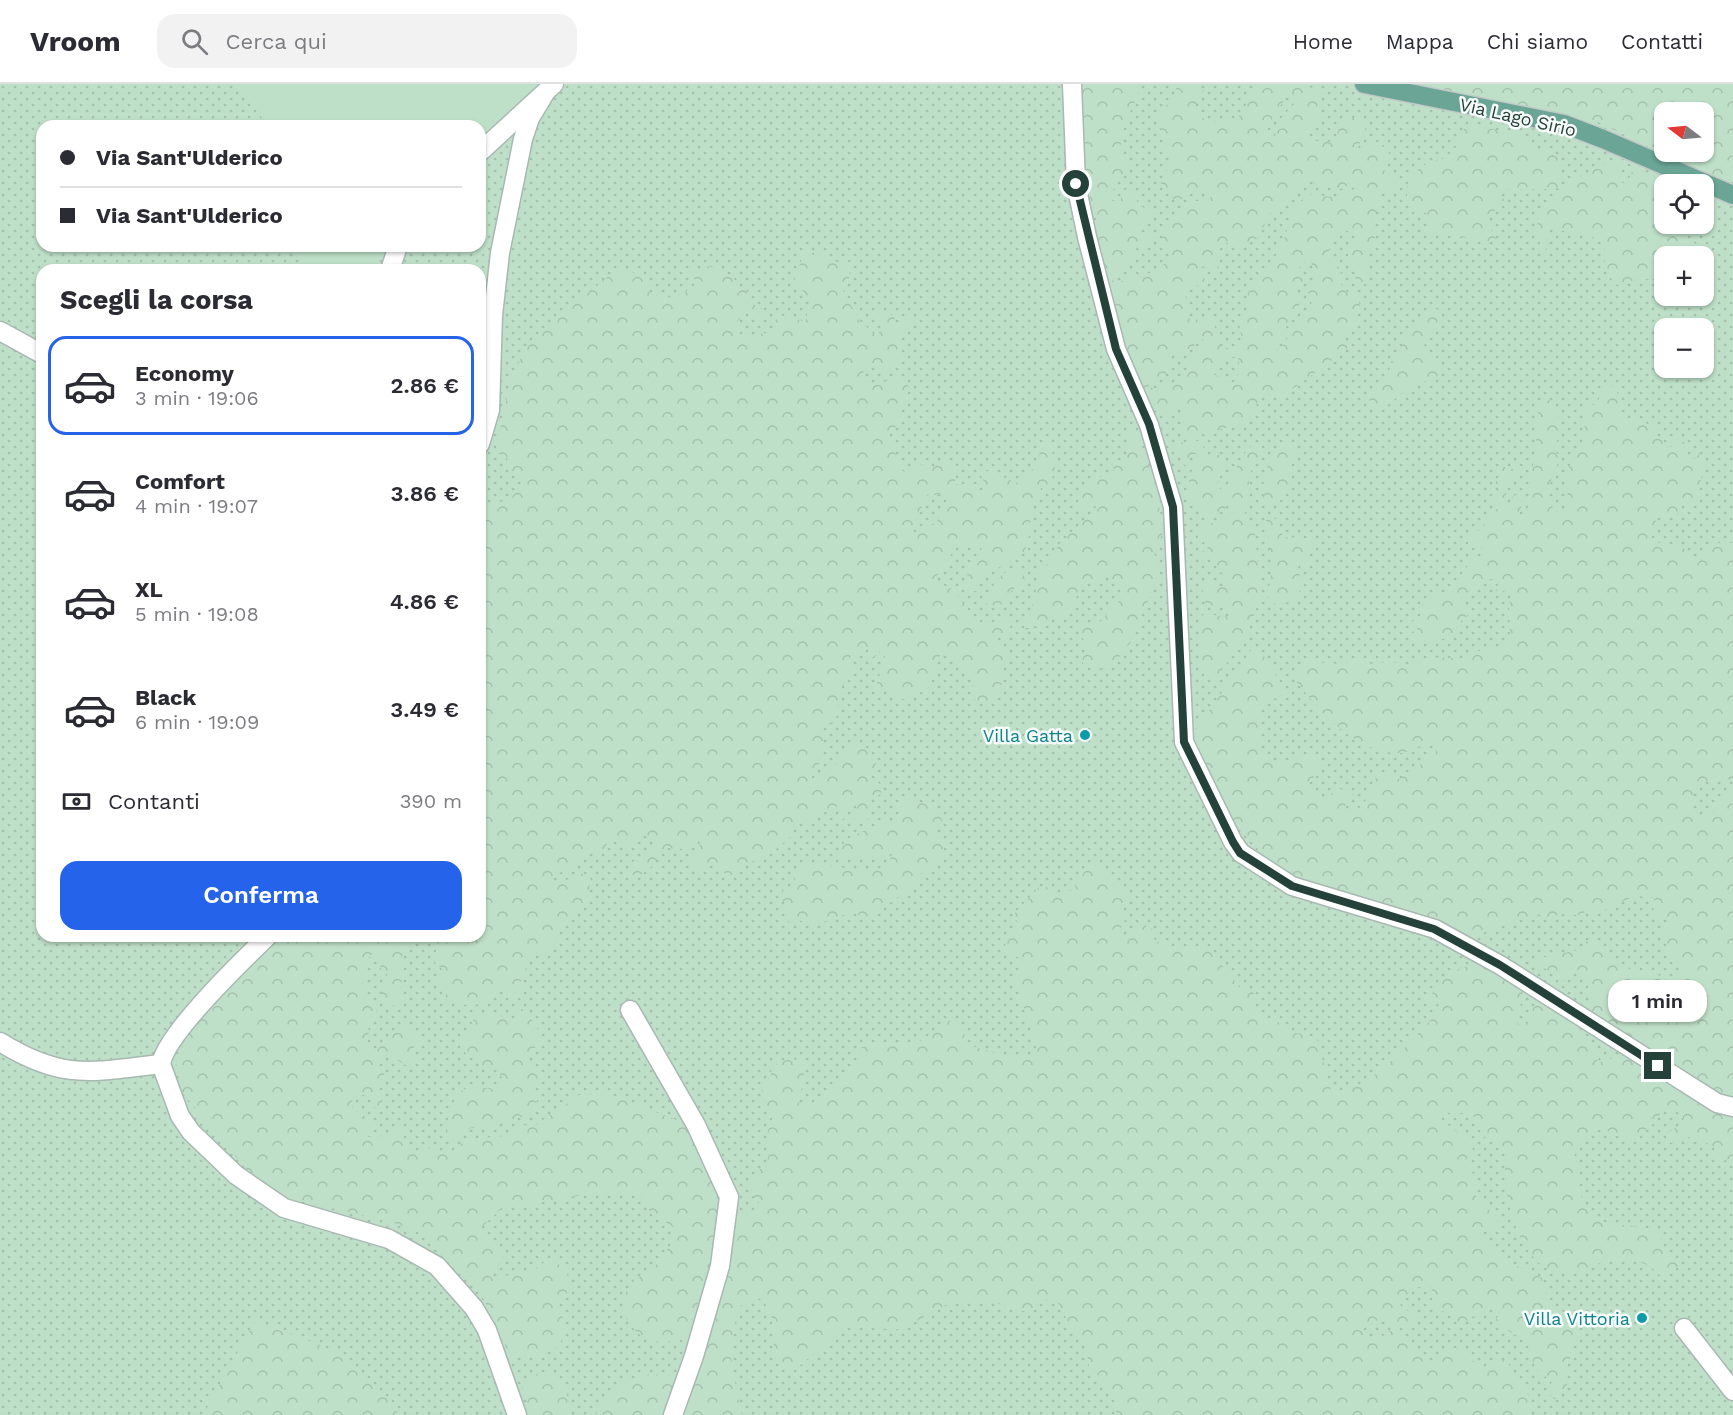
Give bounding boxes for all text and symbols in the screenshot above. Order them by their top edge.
search box [157,14,577,68]
text: Vroom [30,25,121,58]
icon: search [178,25,211,58]
text: Cerca qui [226,29,327,54]
text: Home [1293,29,1353,54]
text: Mappa [1386,29,1454,54]
text: Chi siamo [1487,29,1588,54]
text: Contatti [1621,29,1703,54]
street label: Via Lago Sirio [1458,93,1578,141]
north arrow [1654,102,1714,162]
map controls [1654,102,1714,378]
text: Via Sant'Ulderico [96,145,283,170]
route start [1062,170,1089,197]
button: locate [1654,174,1714,234]
text: Via Sant'Ulderico [96,203,283,228]
button: + [1654,246,1714,306]
text: Scegli la corsa [60,284,253,316]
button: − [1654,318,1714,378]
icon: car [63,359,117,413]
text: Economy [135,361,234,386]
text: 2.86 € [390,373,459,398]
text: 3 min · 19:06 [135,386,259,410]
icon: car [63,467,117,521]
text: Comfort [135,469,225,494]
text: 3.86 € [391,481,459,506]
text: 4 min · 19:07 [135,494,258,518]
icon: car [63,575,117,629]
text: XL [135,577,163,602]
text: 4.86 € [390,589,459,614]
text: 5 min · 19:08 [135,602,259,626]
icon: car [63,683,117,737]
text: Black [135,685,196,710]
text: 3.49 € [390,697,459,722]
text: 6 min · 19:09 [135,710,259,734]
place label: Villa Gatta [983,725,1073,746]
marker: Villa Gatta [1078,728,1092,742]
icon: cash [60,785,93,818]
text: Contanti [108,789,200,814]
text: 390 m [400,789,462,813]
button: Conferma [60,861,462,930]
callout: 1 min [1608,979,1708,1021]
text: 1 min [1632,989,1683,1013]
route end [1644,1052,1671,1079]
place label: Villa Vittoria [1524,1308,1630,1329]
marker: Villa Vittoria [1635,1311,1649,1325]

